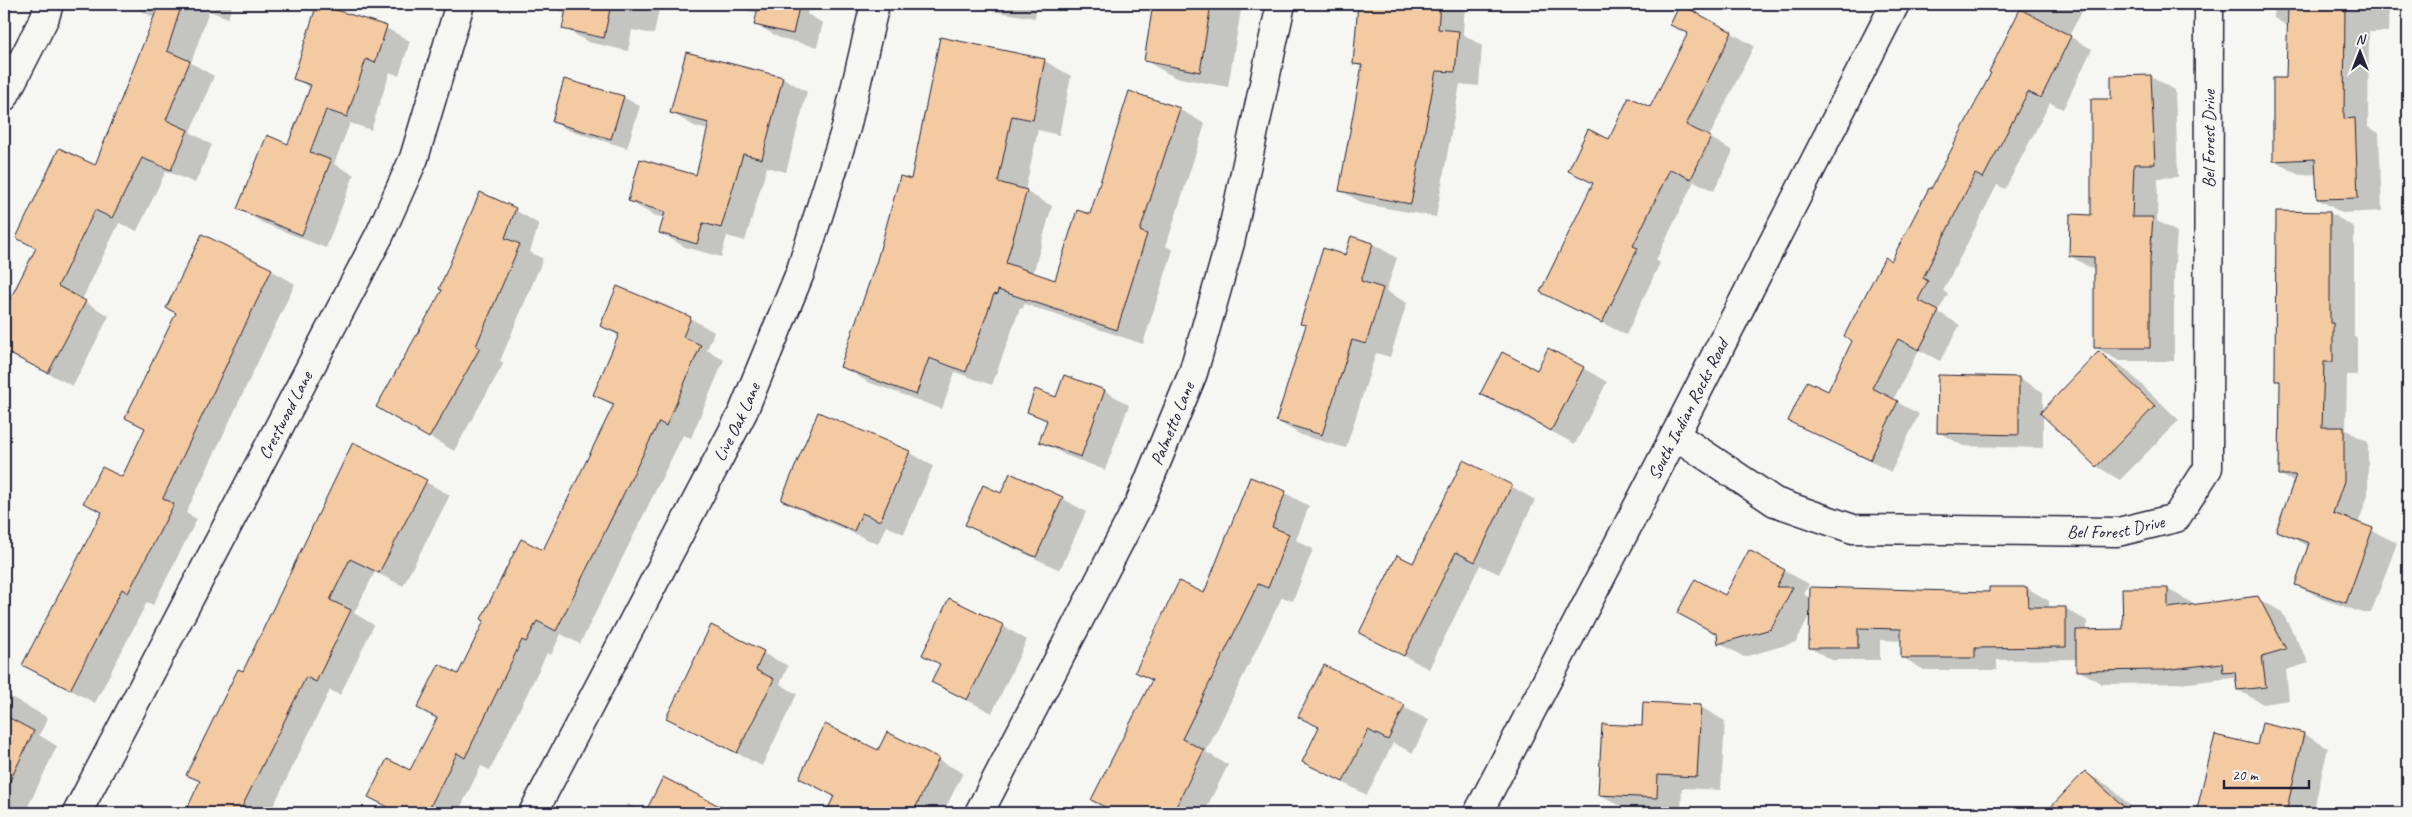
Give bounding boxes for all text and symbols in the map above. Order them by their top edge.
north arrow [2334,28,2384,78]
text: N [2356,31,2367,48]
street label: Bel Forest Drive [2198,89,2220,188]
street label: South Indian Rocks Road [1643,333,1734,483]
street label: Crestwood Lane [253,367,318,463]
street label: Palmetto Lane [1145,378,1199,468]
street label: Live Oak Lane [708,379,765,465]
street label: Bel Forest Drive [2067,510,2168,543]
scale bar [2224,757,2310,789]
text: 20 m [2232,766,2259,785]

